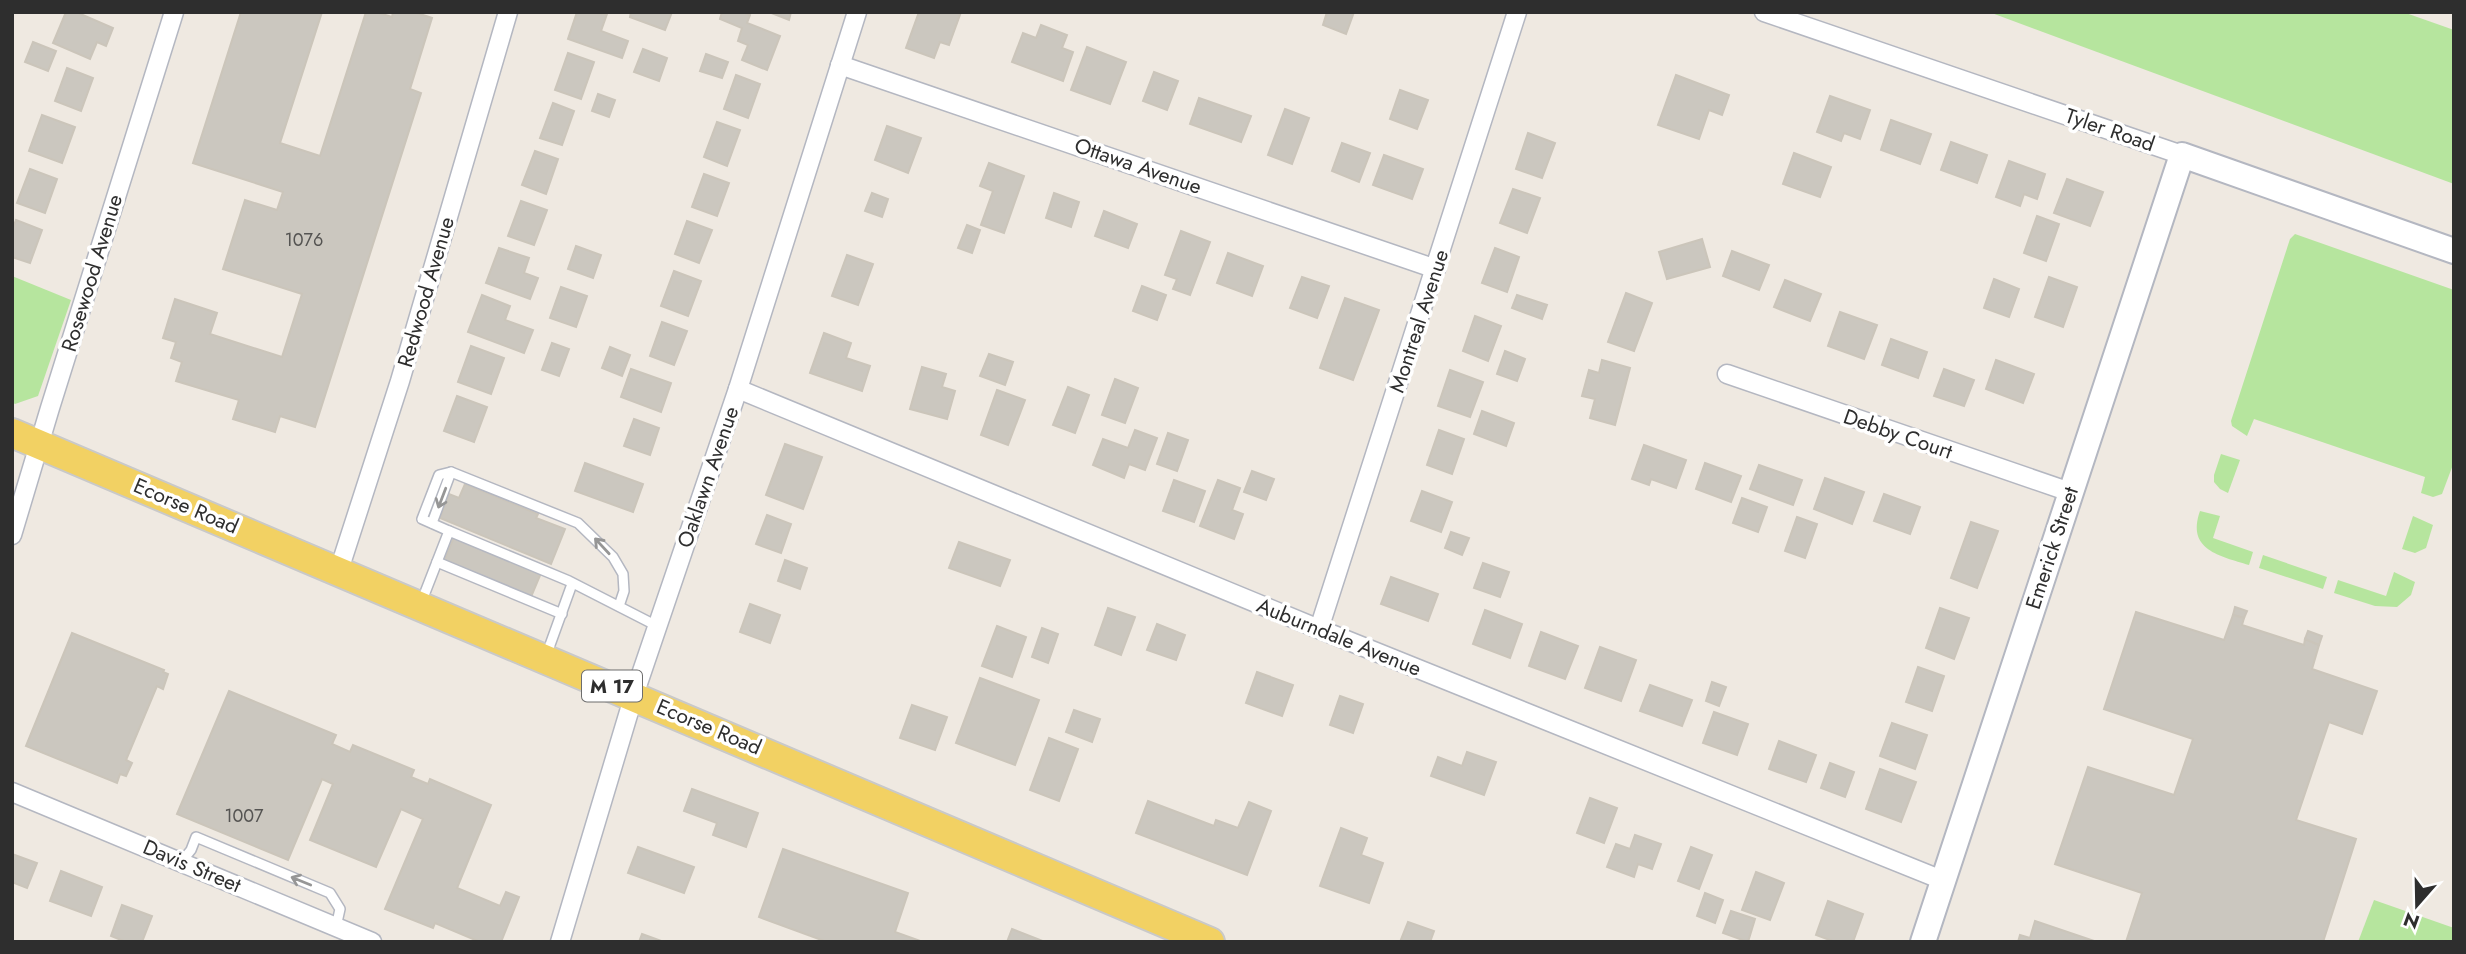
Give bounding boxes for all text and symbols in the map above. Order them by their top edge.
street label: Tyler Road [2061,101,2159,159]
street label: Ottawa Avenue [1070,130,1206,202]
street label: Rosewood Avenue [54,191,130,355]
street label: Redwood Avenue [390,213,462,371]
house number: 1076 [285,227,323,253]
street label: Montreal Avenue [1382,245,1456,396]
street label: Debby Court [1840,401,1956,467]
street label: Oaklawn Avenue [670,402,746,552]
street label: Ecorse Road [129,470,243,542]
street label: Emerick Street [2018,483,2086,613]
one-way arrow [434,486,447,508]
one-way arrow [594,538,611,555]
street label: Auburndale Avenue [1252,590,1426,684]
road number: M 17 [582,670,642,702]
street label: Ecorse Road [652,691,766,763]
house number: 1007 [224,803,264,829]
street label: Davis Street [138,832,246,900]
north arrow [2382,870,2452,940]
one-way arrow [291,874,313,887]
text: N [2400,905,2423,936]

